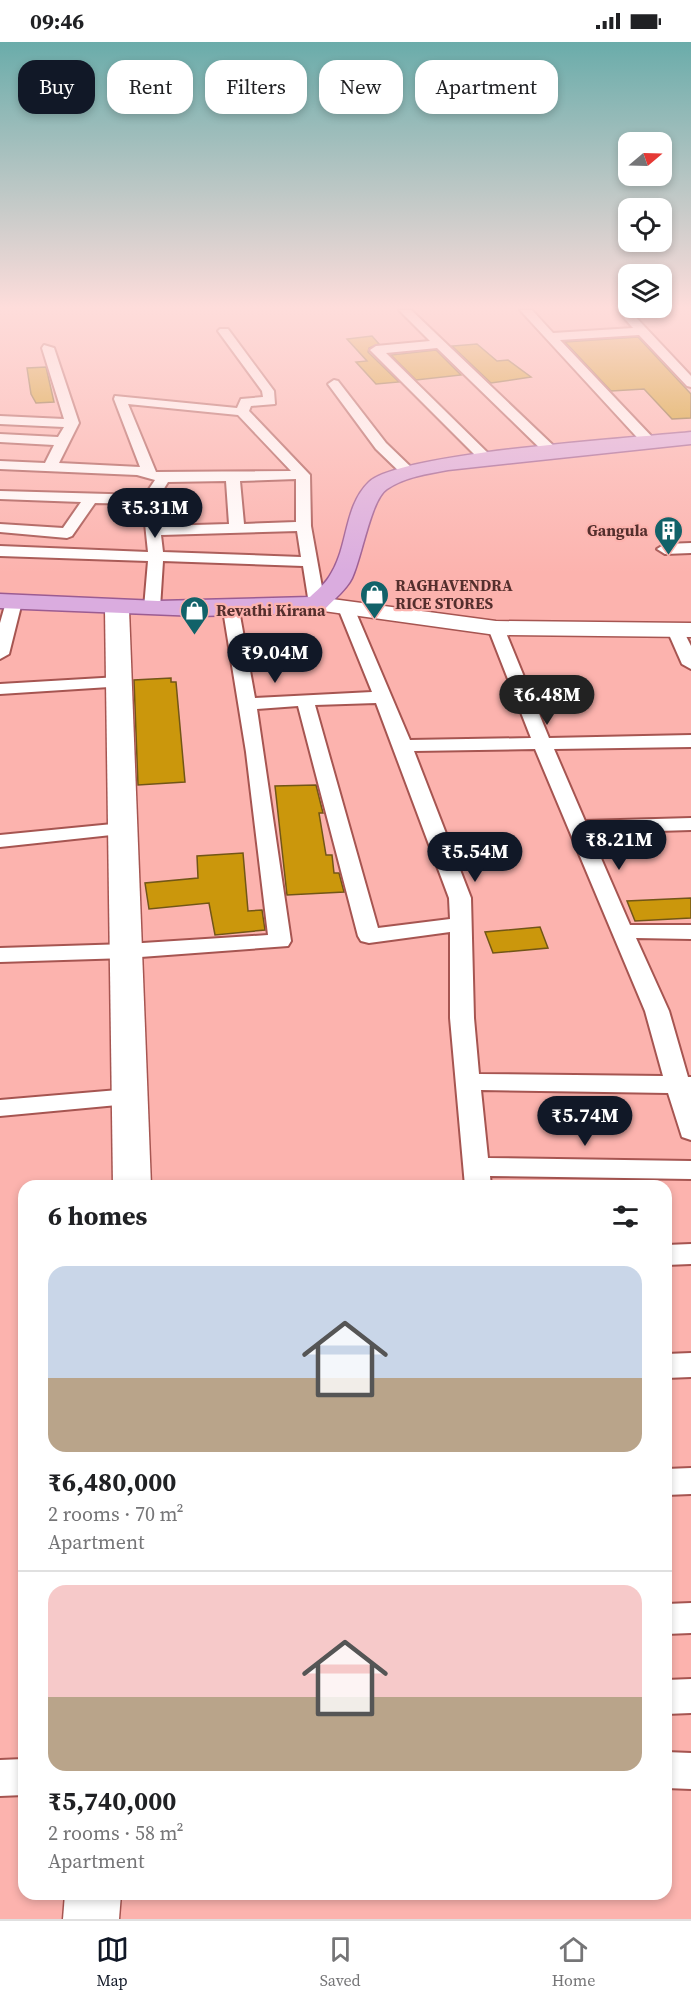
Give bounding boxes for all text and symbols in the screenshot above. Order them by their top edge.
text: 09:46 [30,6,84,36]
chip: Buy [18,60,95,114]
chip: Rent [107,60,193,114]
chip: Filters [205,60,307,114]
chip: New [319,60,403,114]
chip: Apartment [415,60,558,114]
north arrow [618,132,672,186]
map controls [618,132,672,318]
button: locate [618,198,672,252]
button: layers [618,264,672,318]
pin: ₹5.31M [106,488,204,539]
text: ₹5.31M [121,493,189,521]
building icon: Gangula [653,514,685,556]
place label: Gangula [587,519,649,541]
place label: RAGHAVENDRA RICE STORES [395,574,513,614]
shop icon: RAGHAVENDRA RICE STORES [358,578,390,620]
shop icon: Revathi Kirana [179,594,211,636]
place label: Revathi Kirana [216,599,326,621]
pin: ₹9.04M [226,633,324,684]
text: ₹9.04M [241,638,309,666]
pin: ₹6.48M [498,675,596,726]
text: ₹6.48M [513,680,581,708]
pin: ₹8.21M [570,820,668,871]
text: ₹8.21M [585,825,653,853]
pin: ₹5.54M [426,832,524,883]
text: ₹5.54M [441,837,509,865]
pin: ₹5.74M [536,1096,634,1147]
text: ₹5.74M [551,1101,619,1129]
text: 6 homes [48,1198,147,1234]
icon: filters [609,1200,642,1233]
icon: home [291,1305,399,1413]
text: ₹6,480,000 [48,1464,176,1500]
text: 2 rooms · 70 m² [48,1500,184,1528]
text: Apartment [48,1528,145,1556]
icon: home [291,1624,399,1732]
text: ₹5,740,000 [48,1783,176,1819]
text: 2 rooms · 58 m² [48,1819,184,1847]
text: Apartment [48,1847,145,1875]
tab: Map [96,1933,129,1991]
tab: Saved [320,1933,361,1991]
tab: Home [552,1933,595,1991]

